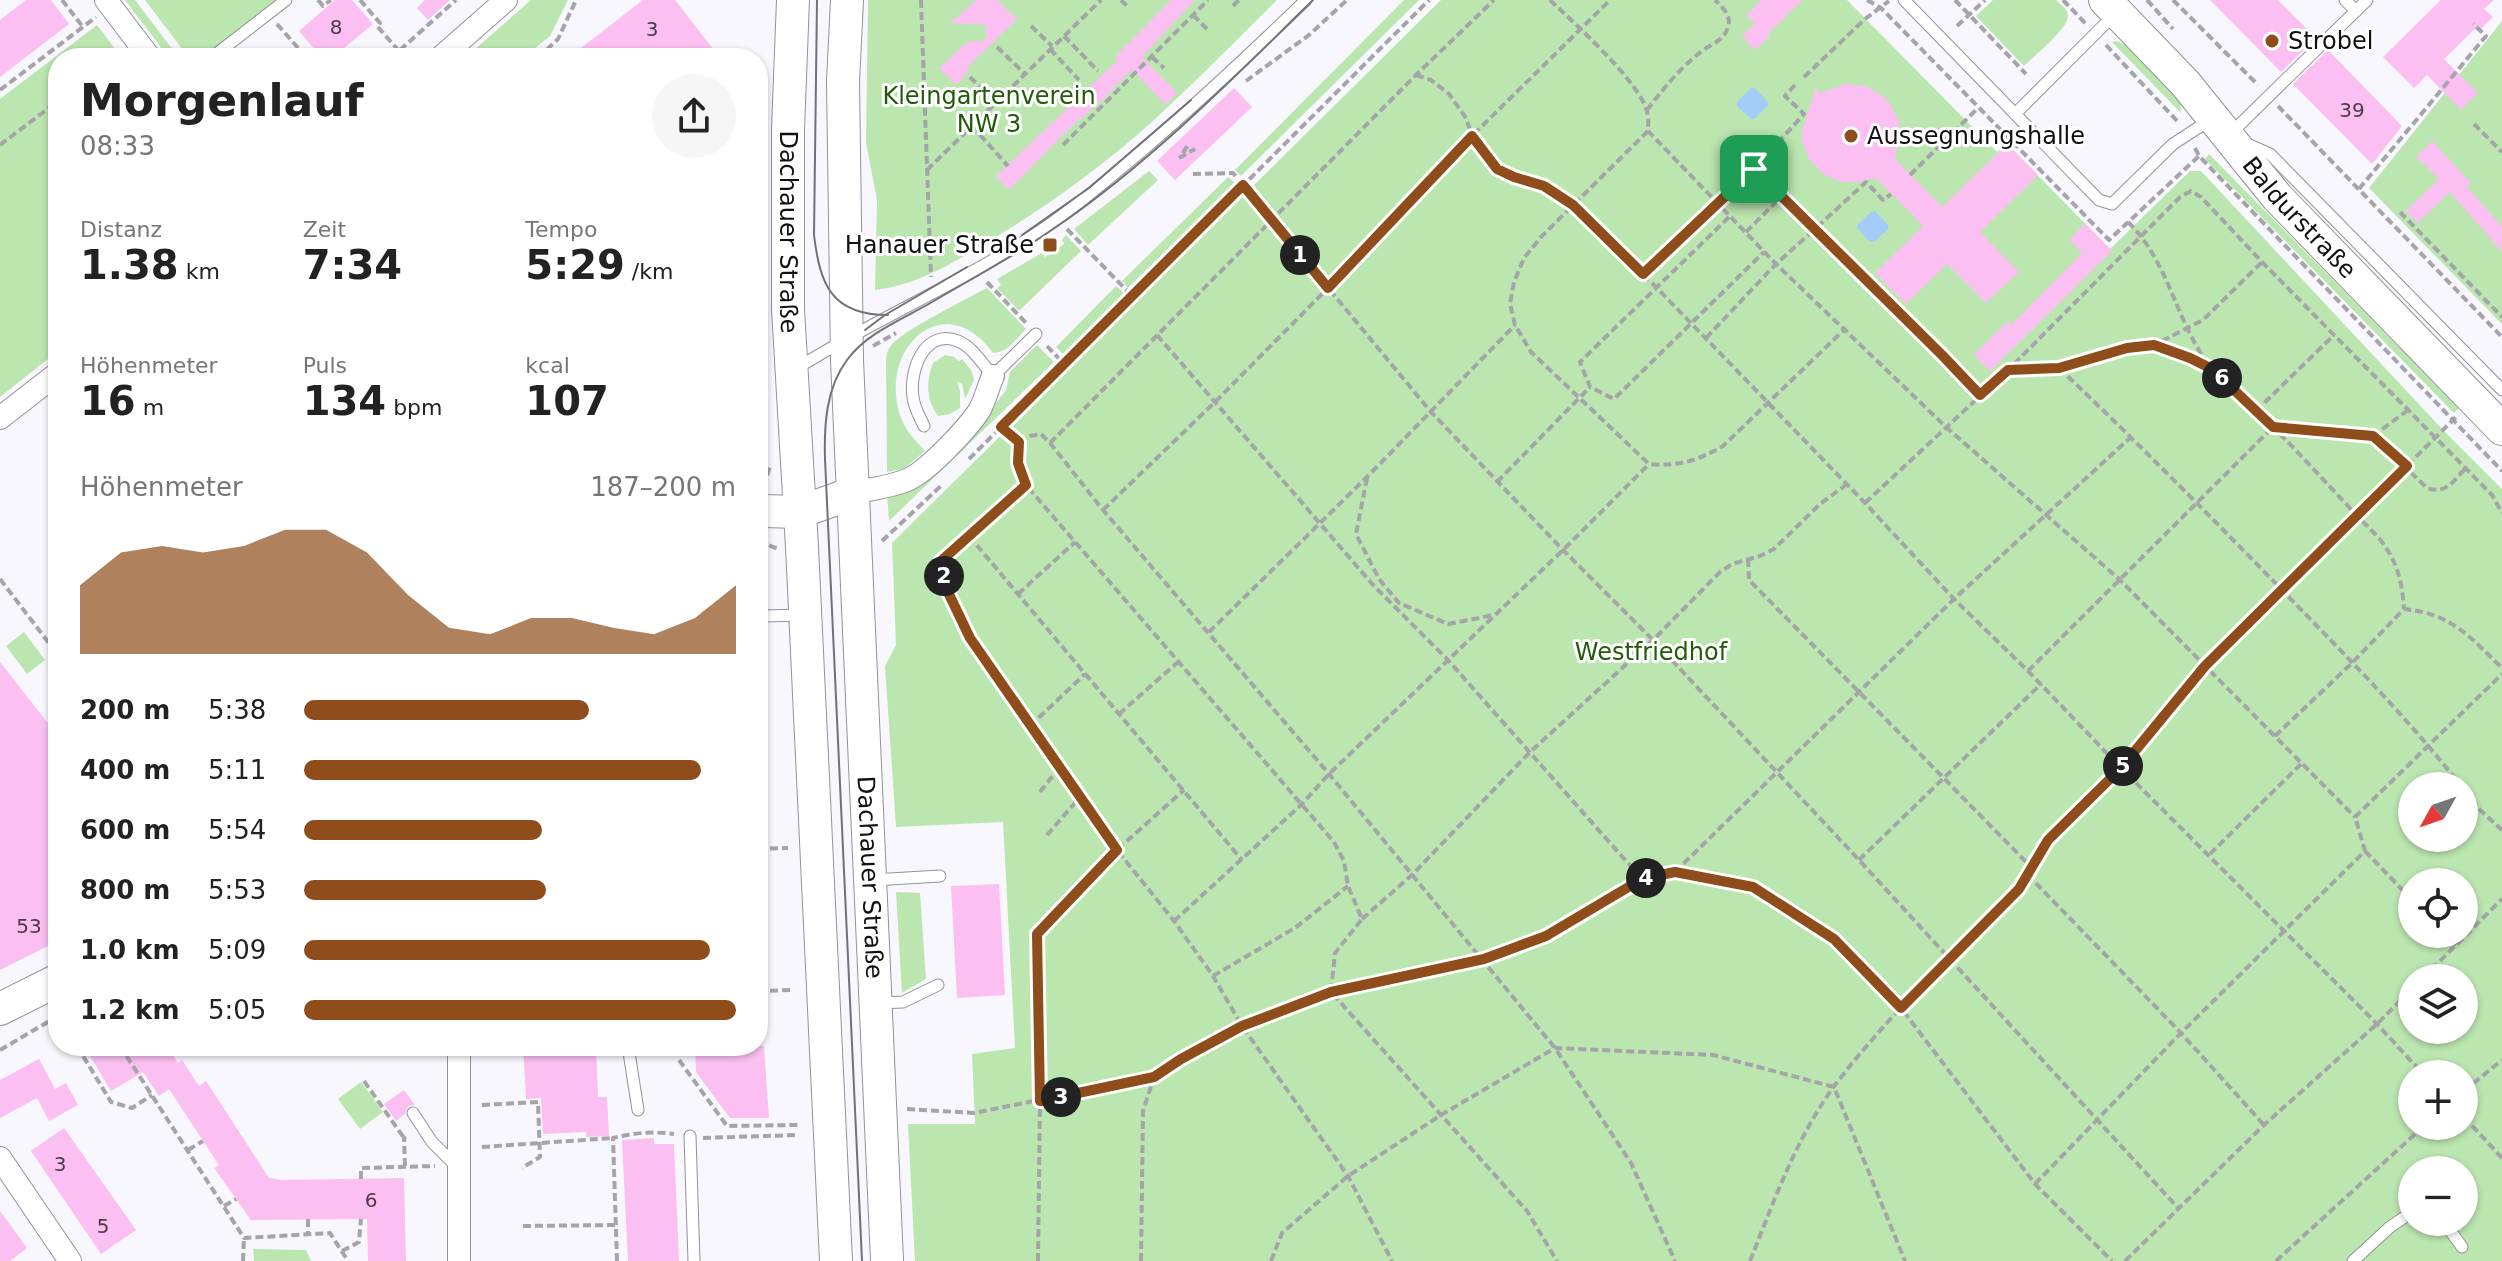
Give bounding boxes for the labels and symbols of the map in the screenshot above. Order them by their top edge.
house number: 8 [330,15,342,39]
house number: 3 [646,17,658,41]
place label: Strobel [2288,27,2373,55]
marker: Strobel [2263,32,2281,50]
park label: Kleingartenverein NW 3 [882,82,1096,138]
house number: 39 [2339,98,2365,122]
place label: Aussegnungshalle [1867,122,2085,150]
marker: Aussegnungshalle [1842,127,1860,145]
street label: Dachauer Straße [774,130,803,334]
pin [1720,135,1788,203]
street label: Baldurstraße [2237,152,2362,284]
place label: Hanauer Straße [845,231,1034,259]
pin: 1 [1280,235,1320,275]
marker: Hanauer Straße [1041,236,1059,254]
pin: 6 [2202,358,2242,398]
pin: 2 [924,556,964,596]
park label: Westfriedhof [1575,638,1728,666]
pin: 5 [2103,746,2143,786]
north arrow [2398,772,2478,852]
street label: Dachauer Straße [851,775,888,979]
pin: 4 [1626,858,1666,898]
house number: 53 [16,914,42,938]
pin: 3 [1041,1077,1081,1117]
house number: 3 [54,1152,66,1176]
house number: 6 [365,1188,377,1212]
house number: 5 [97,1214,109,1238]

